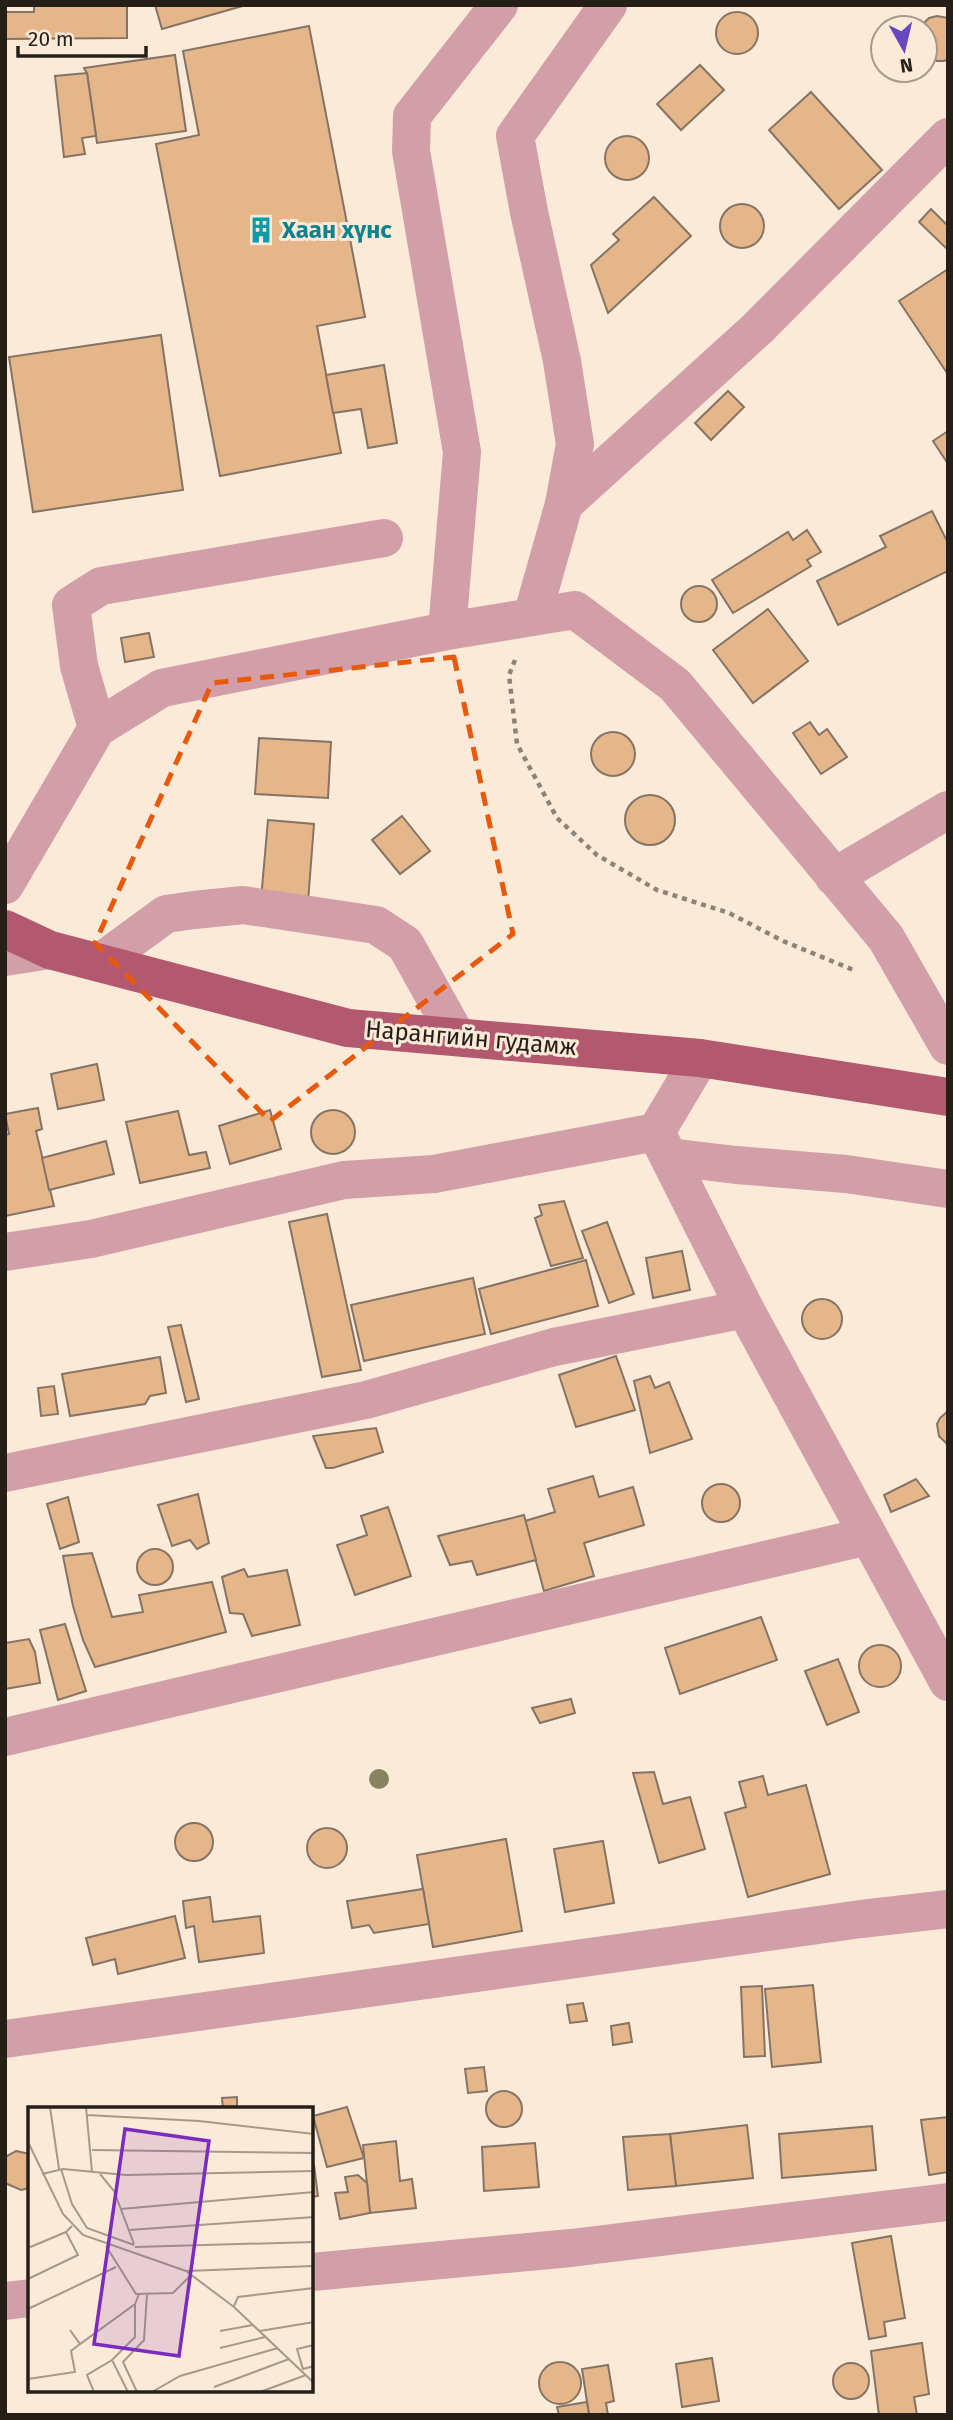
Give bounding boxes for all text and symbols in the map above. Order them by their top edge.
scale bar [18,14,145,58]
north arrow [869,14,939,84]
text: 20 m [28,26,74,52]
text: N [898,53,914,78]
building icon: Хаан хүнс [246,215,276,245]
place label: Хаан хүнс [281,216,392,244]
street label: Нарангийн гудамж [364,1015,578,1061]
inset map [28,2107,313,2392]

